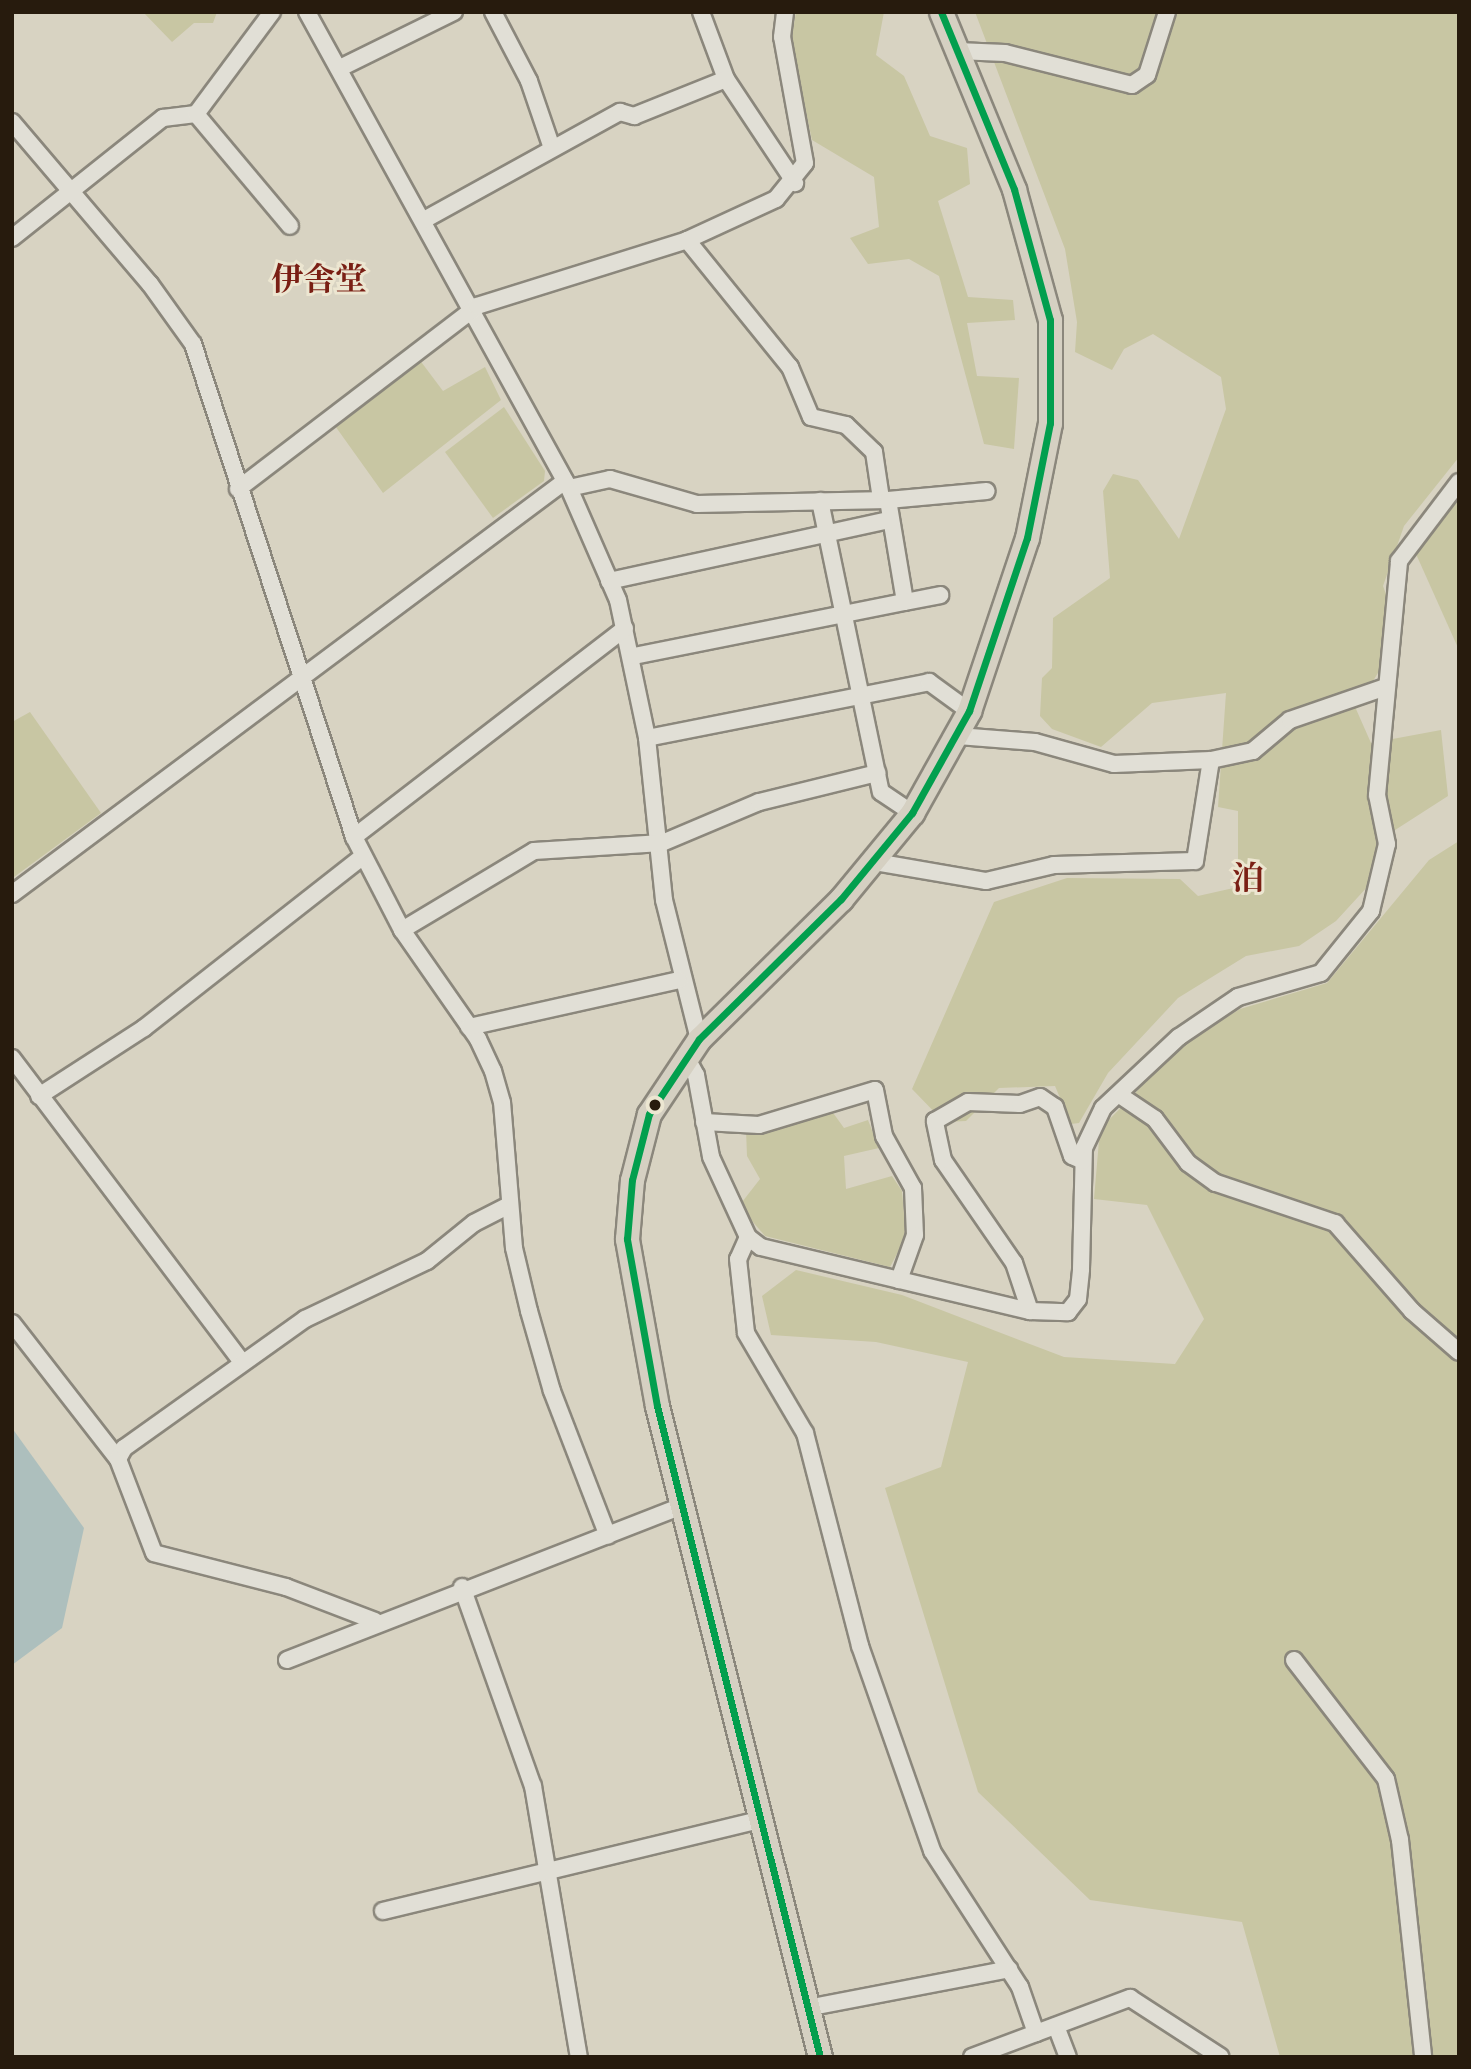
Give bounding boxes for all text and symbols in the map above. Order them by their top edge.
district label: 伊舎堂 [271,260,367,298]
district label: 泊 [1232,859,1264,897]
unlabelled marker [648,1098,662,1112]

